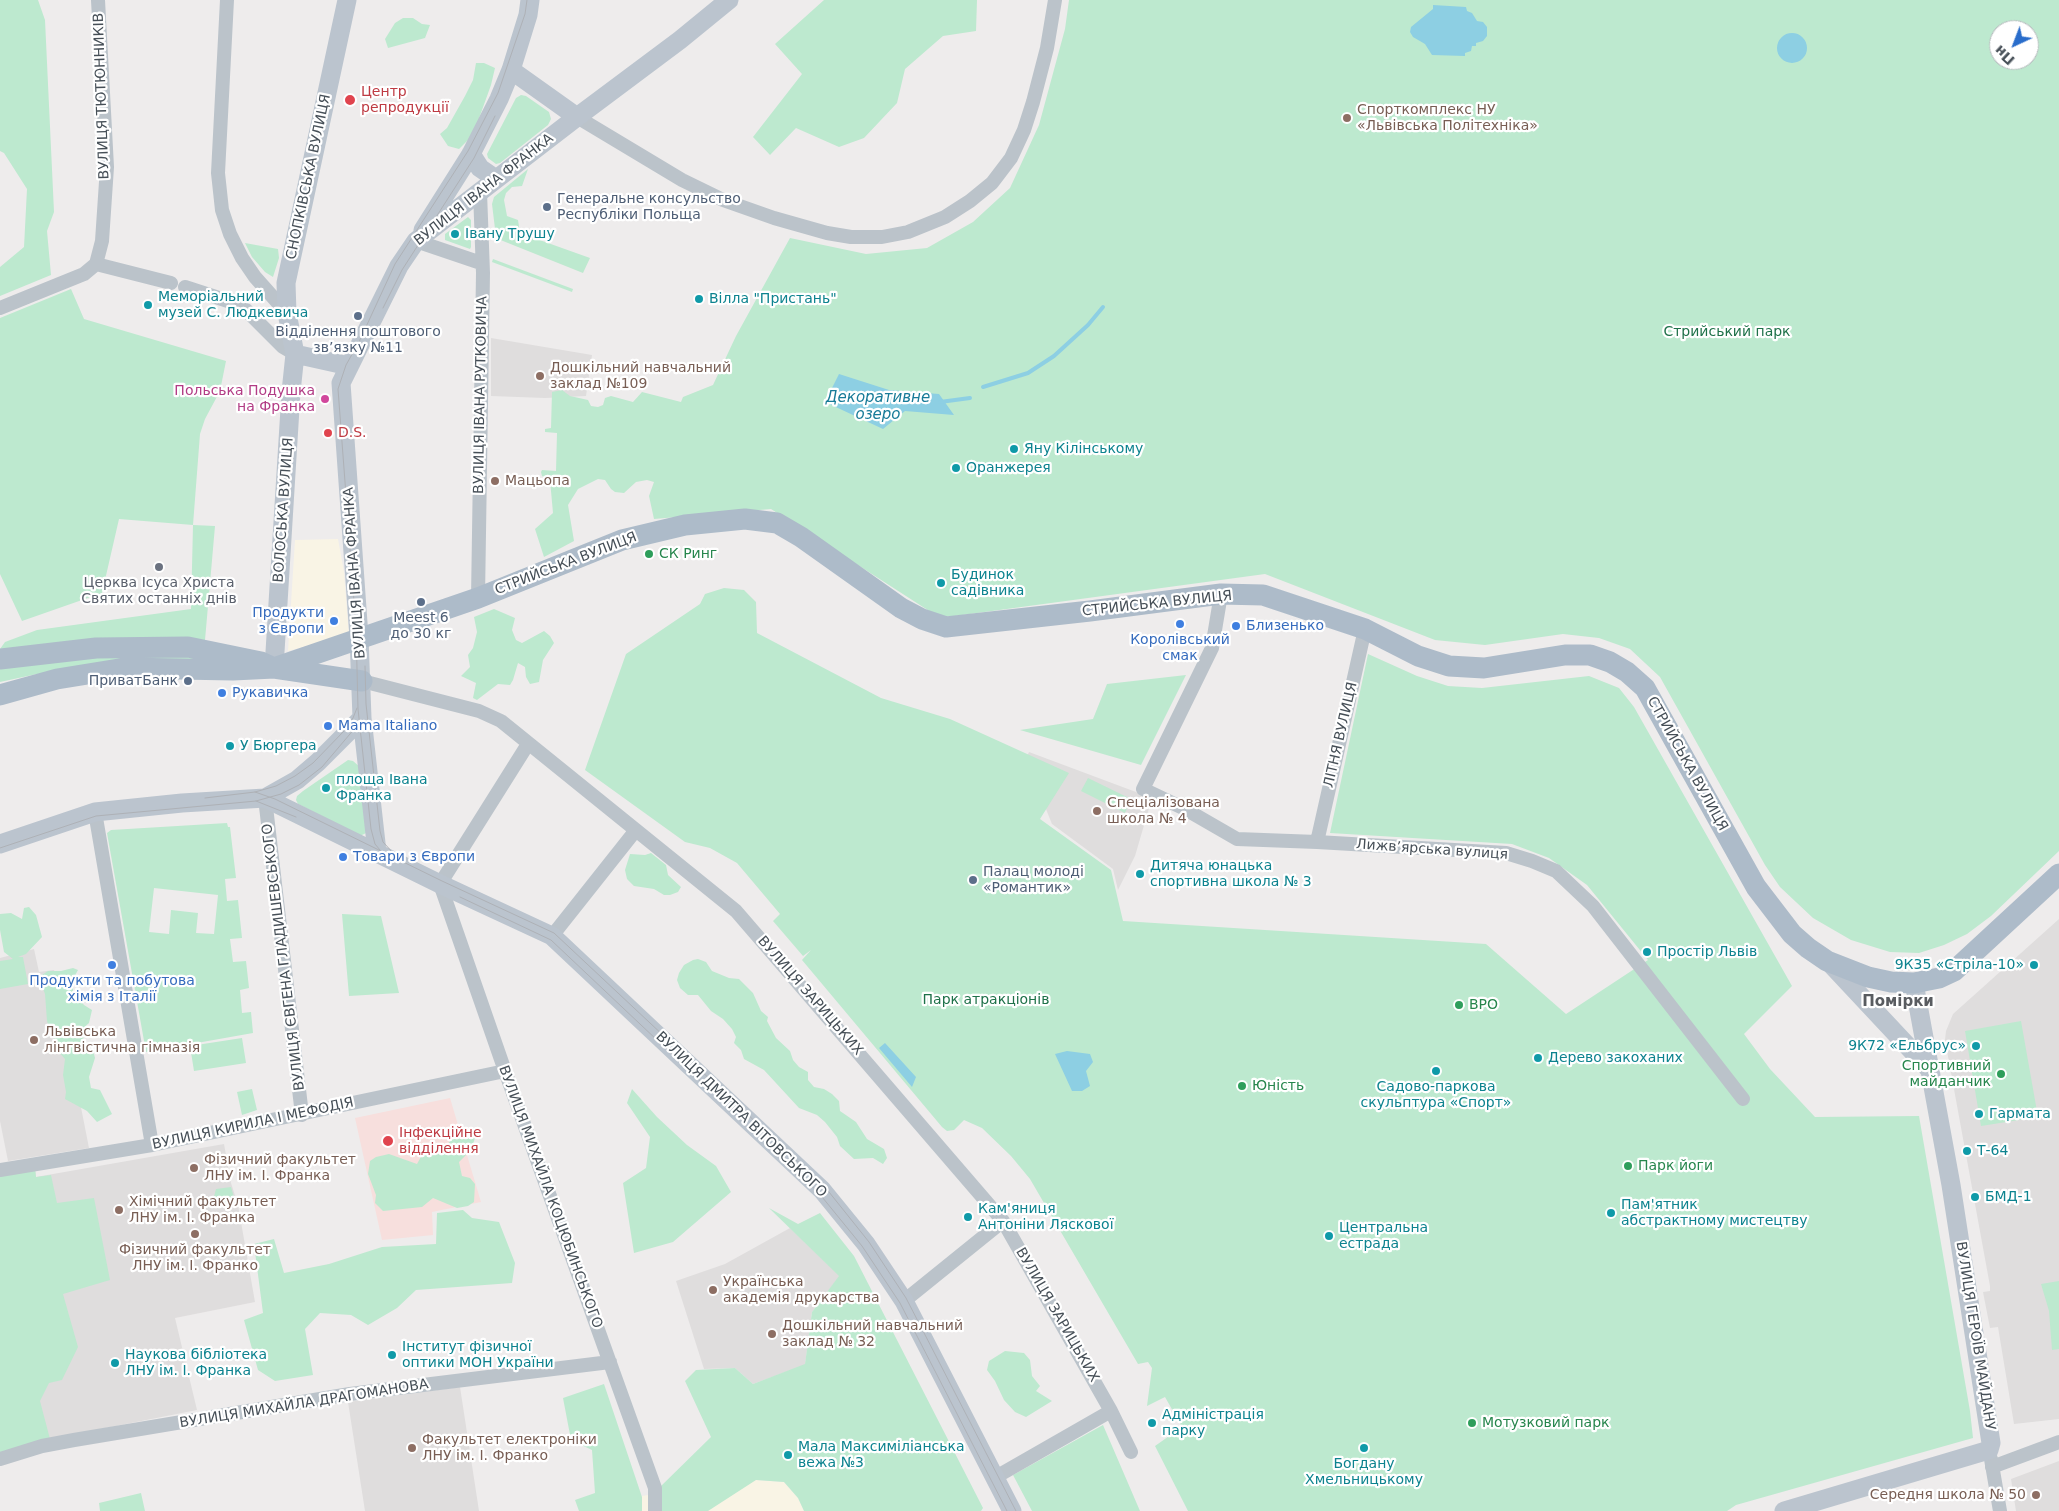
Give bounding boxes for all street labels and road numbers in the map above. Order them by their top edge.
street label: ВУЛИЦЯ ТЮТЮННИКІВ [91,12,113,180]
street label: СНОПКІВСЬКА ВУЛИЦЯ [283,93,335,261]
street label: ВУЛИЦЯ ІВАНА ФРАНКА [411,130,557,250]
street label: ВУЛИЦЯ ІВАНА РУТКОВИЧА [471,296,491,494]
street label: ВОЛОСЬКА ВУЛИЦЯ [271,437,297,583]
street label: ВУЛИЦЯ ІВАНА ФРАНКА [341,487,369,659]
street label: СТРИЙСЬКА ВУЛИЦЯ [493,529,639,599]
street label: СТРИЙСЬКА ВУЛИЦЯ [1081,588,1233,620]
street label: ЛІТНЯ ВУЛИЦЯ [1321,681,1361,789]
street label: СТРИЙСЬКА ВУЛИЦЯ [1643,694,1731,834]
street label: ВУЛИЦЯ ЄВГЕНА ГЛАДИШЕВСЬКОГО [259,823,309,1091]
street label: Лижвʼярська вулиця [1355,836,1509,864]
street label: ВУЛИЦЯ ЗАРИЦЬКИХ [754,933,866,1059]
street label: ВУЛИЦЯ ДМИТРА ВІТОВСЬКОГО [652,1029,830,1201]
street label: ВУЛИЦЯ МИХАЙЛА КОЦЮБИНСЬКОГО [495,1063,605,1331]
street label: ВУЛИЦЯ КИРИЛА І МЕФОДІЯ [151,1094,355,1154]
street label: ВУЛИЦЯ ГЕРОЇВ МАЙДАНУ [1952,1240,1998,1432]
street label: ВУЛИЦЯ ЗАРИЦЬКИХ [1012,1245,1102,1385]
street label: ВУЛИЦЯ МИХАЙЛА ДРАГОМАНОВА [178,1376,430,1432]

